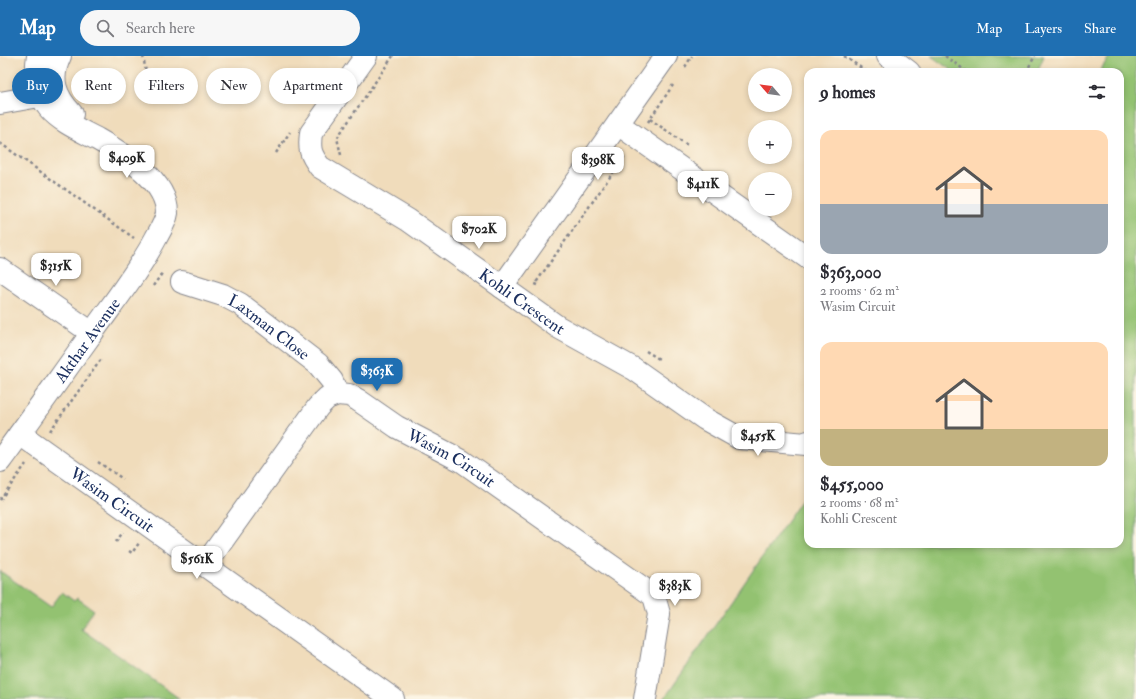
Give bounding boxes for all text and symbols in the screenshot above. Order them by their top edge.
search box [80,10,360,46]
text: Map [20,16,56,40]
icon: search [94,17,116,39]
text: Search here [126,19,195,38]
text: Map [976,20,1002,37]
text: Layers [1024,20,1062,37]
text: Share [1084,20,1116,37]
chip: Buy [12,68,63,104]
chip: Rent [71,68,126,104]
chip: Filters [134,68,198,104]
chip: New [206,68,261,104]
chip: Apartment [269,68,357,104]
north arrow [748,68,792,112]
map controls [748,68,792,216]
icon: filters [1086,81,1108,103]
text: 9 homes [820,82,875,103]
button: + [748,120,792,164]
pin: $409K [99,145,155,179]
pin: $398K [570,147,626,181]
text: $409K [109,150,145,166]
text: $398K [581,152,615,168]
icon: home [928,156,1000,228]
pin: $411K [675,171,731,205]
button: − [748,172,792,216]
text: $411K [687,176,719,192]
pin: $702K [451,216,507,250]
text: $702K [461,221,497,237]
pin: $315K [28,253,84,287]
text: $315K [40,258,72,274]
text: $363,000 [820,262,881,283]
street label: Kohli Crescent [475,264,569,339]
text: 2 rooms · 62 m² [820,283,899,299]
street label: Laxman Close [225,289,314,364]
street label: Akthar Avenue [49,294,125,387]
text: Wasim Circuit [820,299,895,315]
pin: $363K [349,358,405,392]
text: $363K [361,363,393,379]
icon: home [928,368,1000,440]
street label: Wasim Circuit [403,423,500,492]
pin: $455K [730,423,786,457]
text: $455K [741,428,775,444]
street label: Wasim Circuit [65,462,159,537]
text: $455,000 [820,474,884,495]
text: 2 rooms · 68 m² [820,495,898,511]
text: Kohli Crescent [820,511,897,527]
pin: $561K [169,546,225,580]
text: $561K [180,551,214,567]
pin: $383K [647,573,703,607]
text: $383K [659,578,691,594]

